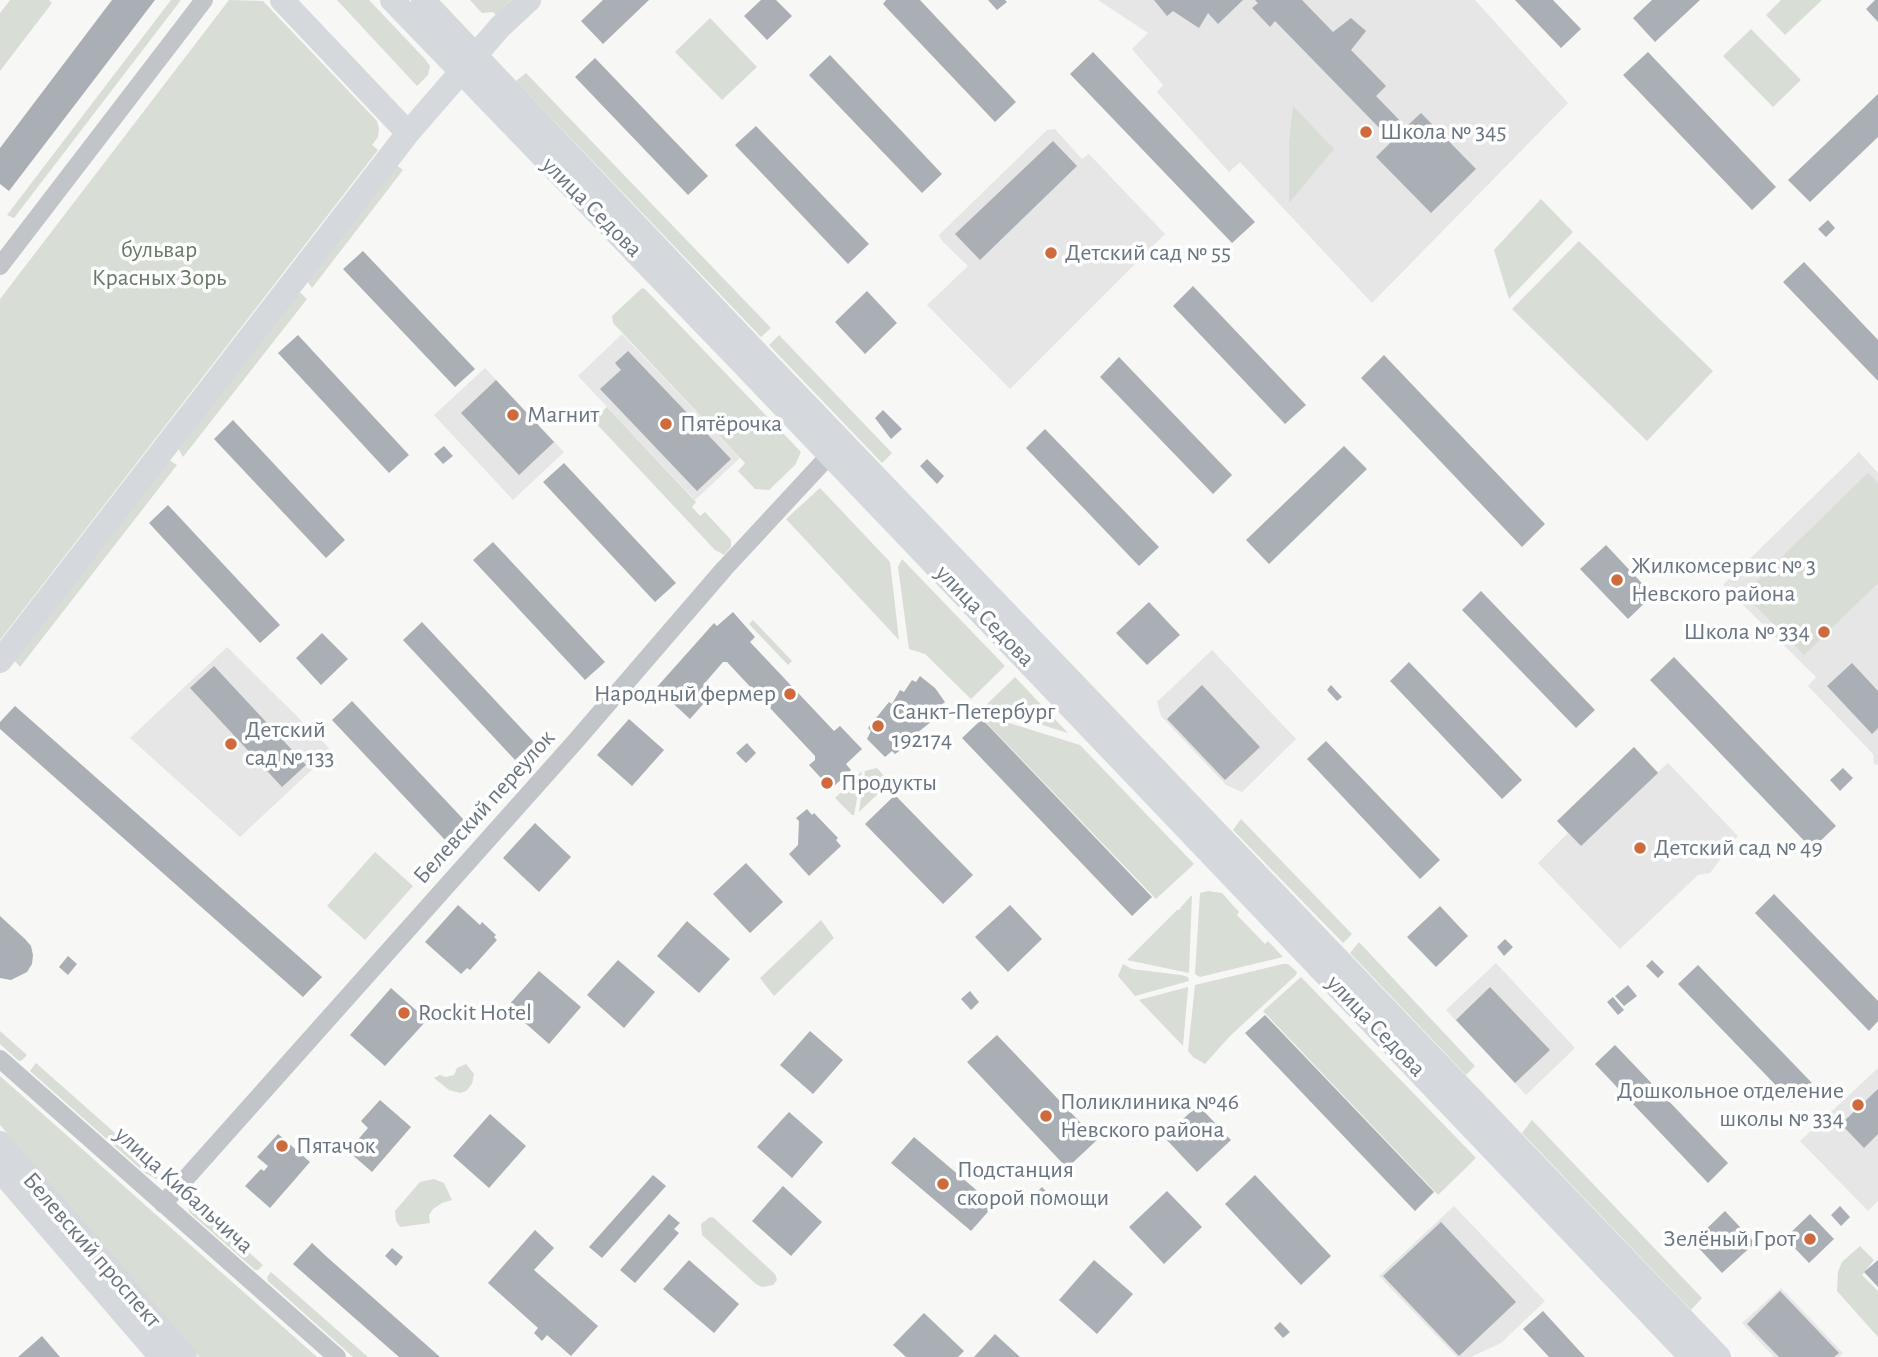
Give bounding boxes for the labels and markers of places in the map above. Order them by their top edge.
place label: Школа № 345 [1380,118,1507,146]
marker: Школа № 345 [1358,124,1374,140]
place label: Детский сад № 55 [1065,239,1231,267]
marker: Детский сад № 55 [1043,245,1059,261]
place label: Магнит [527,401,599,429]
marker: Магнит [505,407,521,423]
place label: Пятёрочка [680,410,782,438]
marker: Пятёрочка [658,416,674,432]
place label: Жилкомсервис № 3 Невского района [1631,552,1816,608]
marker: Жилкомсервис № 3 Невского района [1609,572,1625,588]
place label: Школа № 334 [1683,618,1810,646]
marker: Школа № 334 [1816,624,1832,640]
place label: Народный фермер [594,680,776,708]
marker: Народный фермер [782,686,798,702]
place label: Санкт-Петербург 192174 [892,698,1055,754]
place label: Детский сад № 133 [245,716,334,772]
marker: Санкт-Петербург 192174 [870,718,886,734]
marker: Детский сад № 133 [223,736,239,752]
place label: Продукты [841,769,937,797]
marker: Продукты [819,775,835,791]
place label: Детский сад № 49 [1654,834,1823,862]
marker: Детский сад № 49 [1632,840,1648,856]
place label: Rockit Hotel [418,999,532,1027]
marker: Rockit Hotel [396,1005,412,1021]
place label: Дошкольное отделение школы № 334 [1617,1077,1844,1133]
place label: Поликлиника №46 Невского района [1060,1088,1239,1144]
marker: Дошкольное отделение школы № 334 [1850,1097,1866,1113]
marker: Поликлиника №46 Невского района [1038,1108,1054,1124]
place label: Пятачок [296,1132,376,1160]
marker: Пятачок [274,1138,290,1154]
place label: Подстанция скорой помощи [957,1156,1109,1212]
marker: Подстанция скорой помощи [935,1176,951,1192]
place label: Зелёный Грот [1664,1225,1796,1253]
marker: Зелёный Грот [1802,1231,1818,1247]

